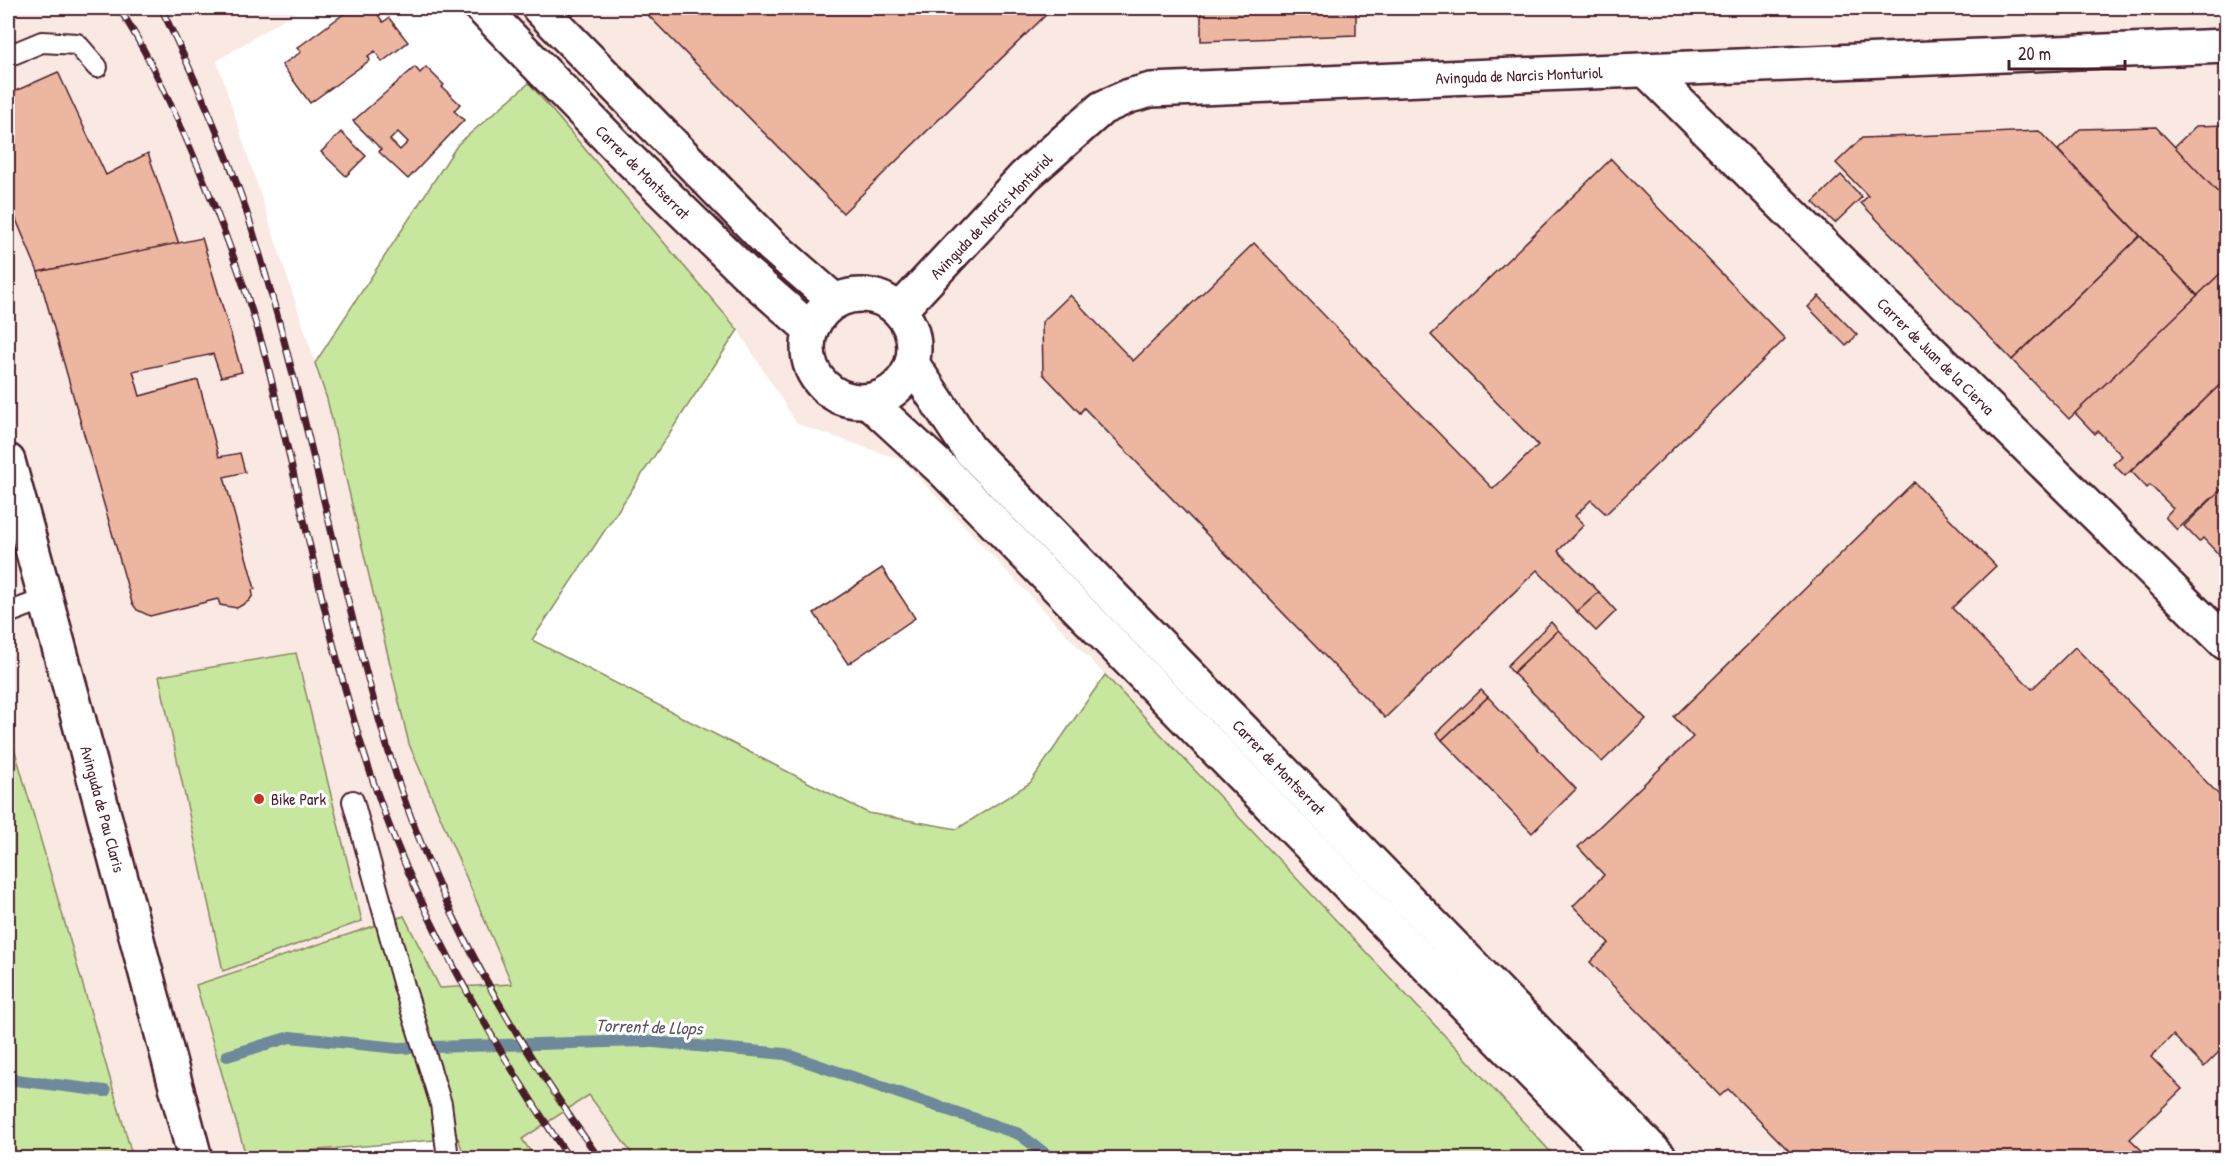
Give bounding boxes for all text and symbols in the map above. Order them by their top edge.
scale bar [2009,33,2124,71]
text: 20 m [2018,41,2051,66]
street label: Avinguda de Narcis Monturiol [1435,61,1604,89]
street label: Carrer de Montserrat [591,120,695,224]
street label: Avinguda de Narcis Monturiol [925,148,1057,284]
street label: Carrer de Juan de la Cierva [1873,293,1999,419]
street label: Carrer de Montserrat [1228,714,1331,820]
street label: Avinguda de Pau Claris [76,743,130,875]
place label: Bike Park [271,788,327,810]
marker: Bike Park [252,792,266,806]
water label: Torrent de Llops [595,1012,705,1041]

